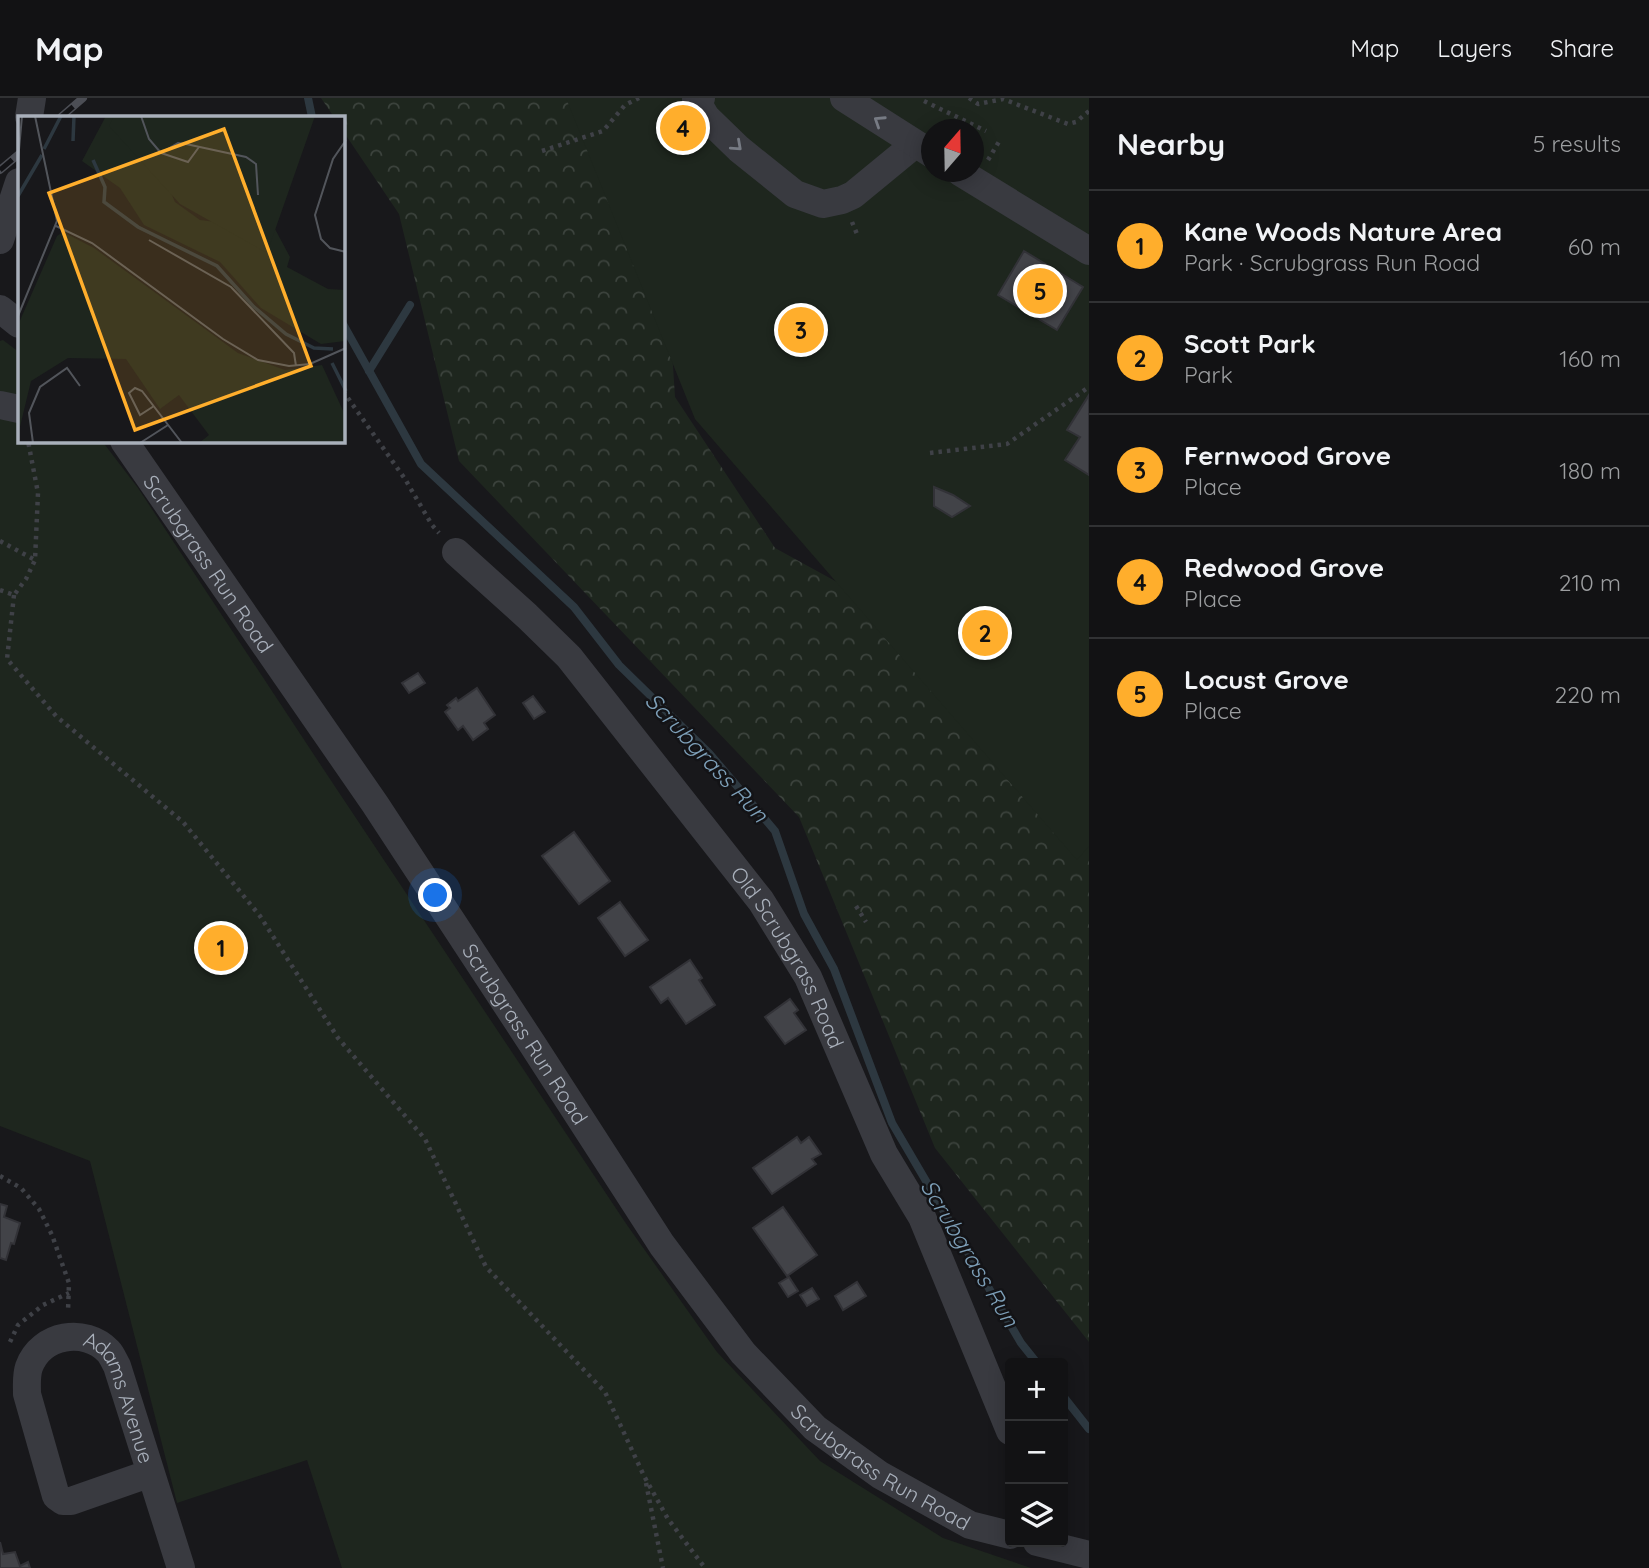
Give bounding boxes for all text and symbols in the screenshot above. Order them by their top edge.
text: Map [35,28,103,69]
text: Map [1350,33,1399,63]
text: Layers [1437,33,1512,63]
text: Share [1550,33,1614,63]
pin: 4 [660,102,706,154]
inset map [18,116,345,443]
one-way arrow [874,116,887,129]
north arrow [921,119,984,182]
text: Nearby [1117,125,1225,163]
text: 5 results [1533,129,1621,158]
one-way arrow [729,138,742,150]
text: Kane Woods Nature Area [1184,215,1502,248]
text: 1 [1136,232,1144,261]
text: 60 m [1568,232,1621,261]
text: Park · Scrubgrass Run Road [1184,248,1480,277]
pin: 5 [1017,265,1063,317]
pin: 3 [778,304,824,356]
text: Scott Park [1184,327,1316,360]
text: 2 [1133,344,1147,373]
text: 160 m [1559,344,1621,373]
text: Park [1184,360,1233,389]
text: Fernwood Grove [1184,439,1391,472]
text: 3 [1134,456,1146,485]
text: 180 m [1559,456,1621,485]
street label: Scrubgrass Run Road [138,470,279,657]
text: Place [1184,472,1242,501]
text: Redwood Grove [1184,551,1384,584]
text: 4 [1133,568,1147,597]
text: 210 m [1559,568,1621,597]
text: Place [1184,584,1242,613]
pin: 2 [962,607,1008,659]
text: Locust Grove [1184,663,1349,696]
text: 5 [1133,680,1147,709]
text: 220 m [1555,680,1621,709]
water label: Scrubgrass Run [639,686,775,828]
text: Place [1184,696,1242,725]
street label: Old Scrubgrass Road [726,861,850,1052]
your location [418,878,452,912]
pin: 1 [198,922,244,974]
street label: Scrubgrass Run Road [457,939,594,1129]
water label: Scrubgrass Run [915,1174,1026,1333]
street label: Adams Avenue [80,1325,160,1466]
map controls [1005,1358,1068,1547]
button: + [1005,1358,1068,1421]
street label: Scrubgrass Run Road [786,1398,975,1536]
button: − [1005,1421,1068,1484]
button: layers [1005,1484,1068,1547]

